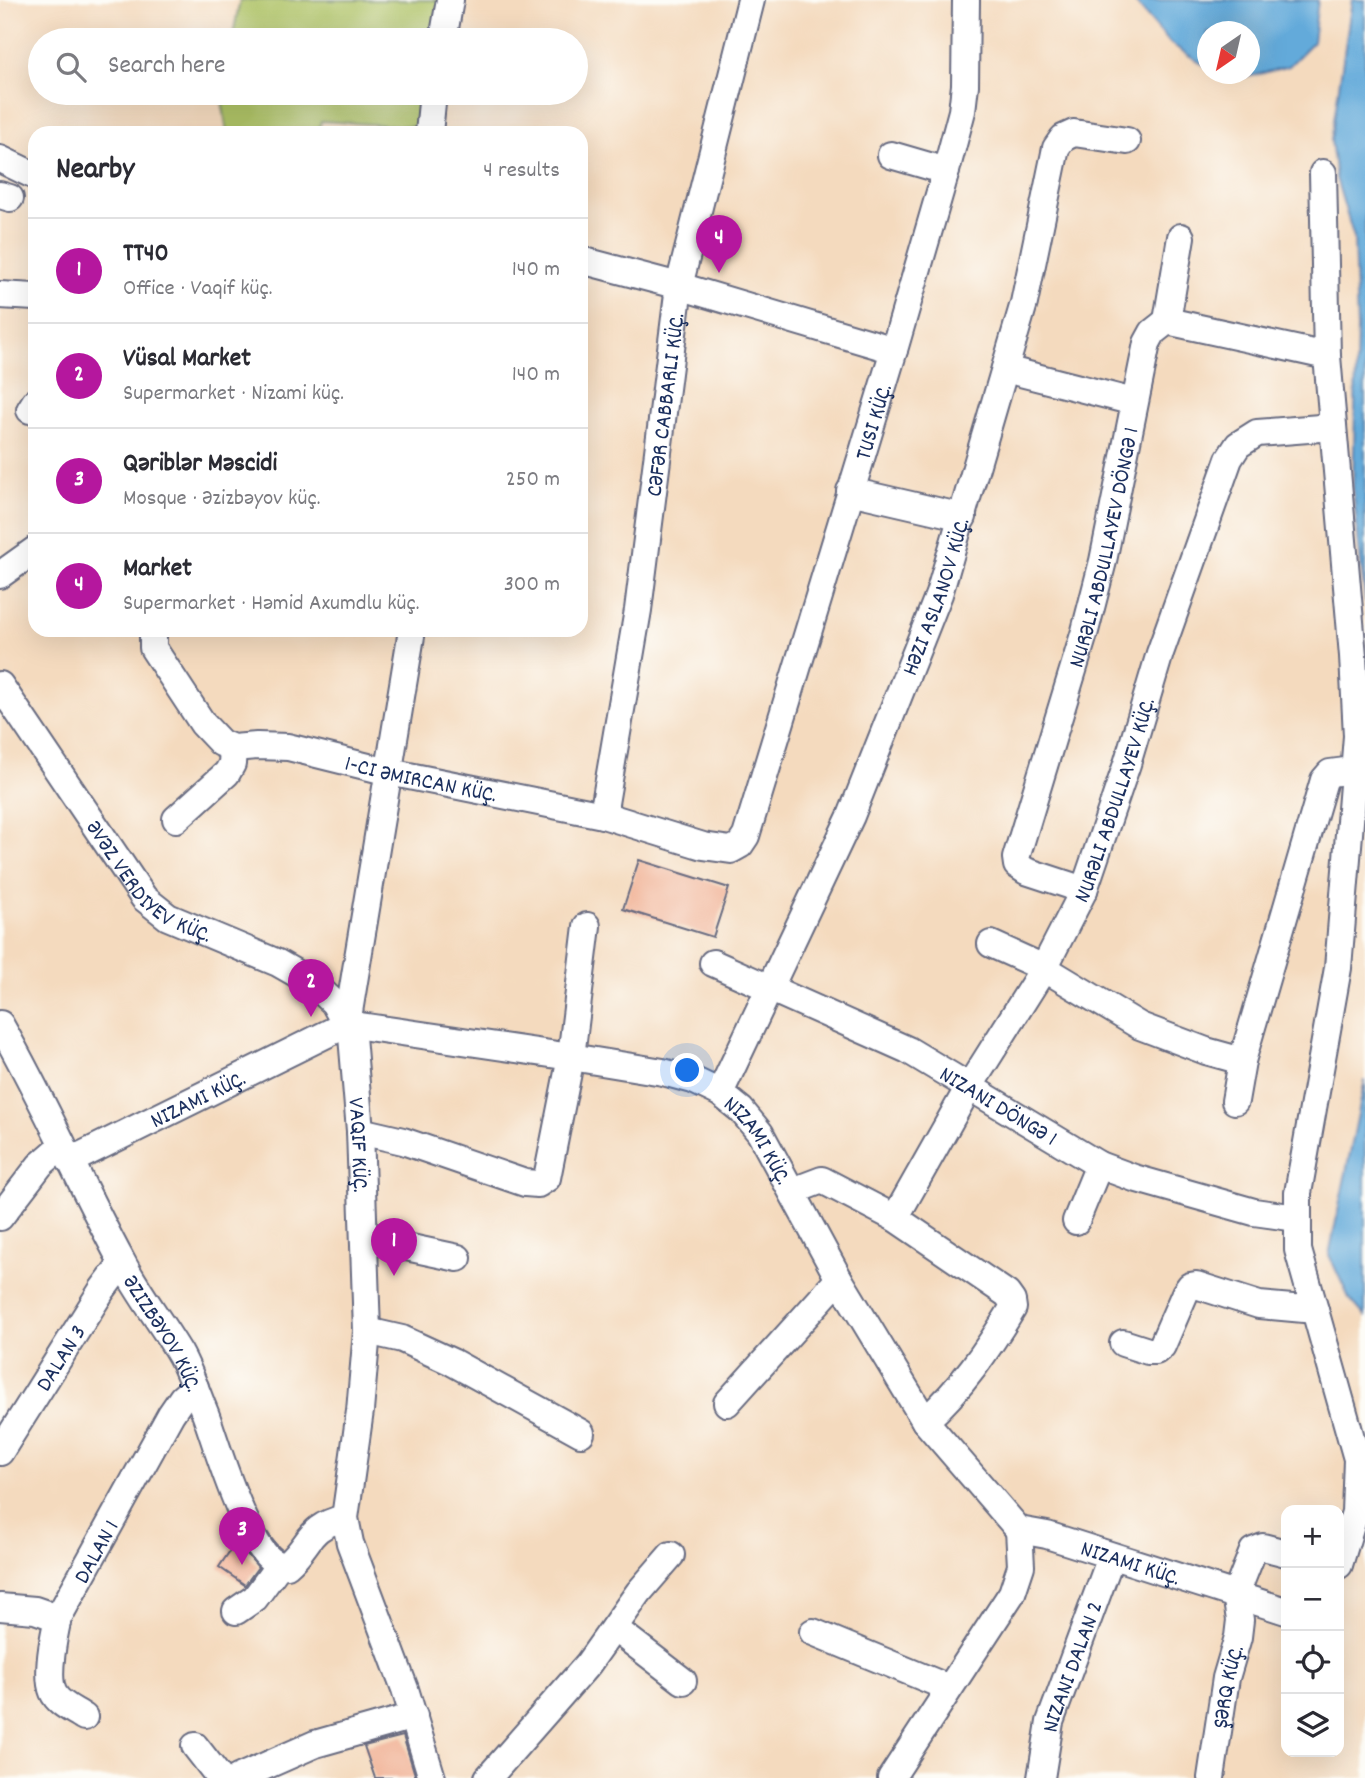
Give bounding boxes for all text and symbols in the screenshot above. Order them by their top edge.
north arrow [1197,21,1260,84]
search box [28,28,588,105]
icon: search [52,48,90,86]
text: Search here [108,48,226,85]
text: Nearby [56,150,134,193]
text: 4 results [483,155,560,188]
pin: 4 [696,215,742,273]
text: TT40 [123,236,169,273]
text: 1 [76,254,82,287]
text: 140 m [512,254,560,287]
text: Office · Vaqif küç. [123,273,273,306]
street label: CƏFƏR CABBARLI KÜÇ. [640,311,695,499]
text: Vüsal Market [123,341,251,378]
text: 2 [74,359,84,392]
text: 140 m [512,359,560,392]
text: Supermarket · Nizami küç. [123,378,344,411]
street label: TUSI KÜÇ. [848,380,903,465]
street label: NURƏLI ABDULLAYEV DÖNGƏ 1 [1062,425,1150,672]
text: Qəriblər Məscidi [123,446,277,483]
text: 3 [74,464,84,497]
text: 250 m [506,464,560,497]
text: Mosque · Əzizbəyov küç. [123,483,321,516]
street label: HƏZI ASLANOV KÜÇ. [895,514,980,681]
text: Market [123,551,192,588]
text: 4 [74,569,84,602]
text: 300 m [504,569,560,602]
text: Supermarket · Həmid Axumdlu küç. [123,588,420,621]
street label: NURƏLI ABDULLAYEV KÜÇ. [1067,694,1166,910]
street label: 1-CI ƏMIRCAN KÜÇ. [341,749,499,813]
street label: ƏVƏZ VERDIYEV KÜÇ. [76,815,216,953]
pin: 2 [288,959,334,1017]
your location [670,1053,704,1087]
street label: NIZANI DÖNGƏ 1 [932,1060,1063,1156]
street label: NIZAMI KÜÇ. [145,1064,252,1139]
street label: NIZAMI KÜÇ. [715,1089,798,1192]
street label: VAQIF KÜÇ. [337,1096,375,1193]
pin: 1 [371,1218,417,1276]
street label: ƏZIZBƏYOV KÜÇ. [113,1270,208,1397]
street label: DALAN 3 [29,1319,96,1399]
map controls [1281,1505,1344,1757]
button: + [1281,1505,1344,1568]
pin: 3 [219,1507,265,1565]
street label: DALAN 1 [67,1515,129,1590]
street label: NIZAMI KÜÇ. [1076,1534,1184,1596]
button: − [1281,1568,1344,1631]
street label: NIZANI DALAN 2 [1036,1597,1113,1735]
button: locate [1281,1631,1344,1694]
street label: ŞƏRQ KÜÇ. [1206,1641,1255,1731]
button: layers [1281,1694,1344,1757]

